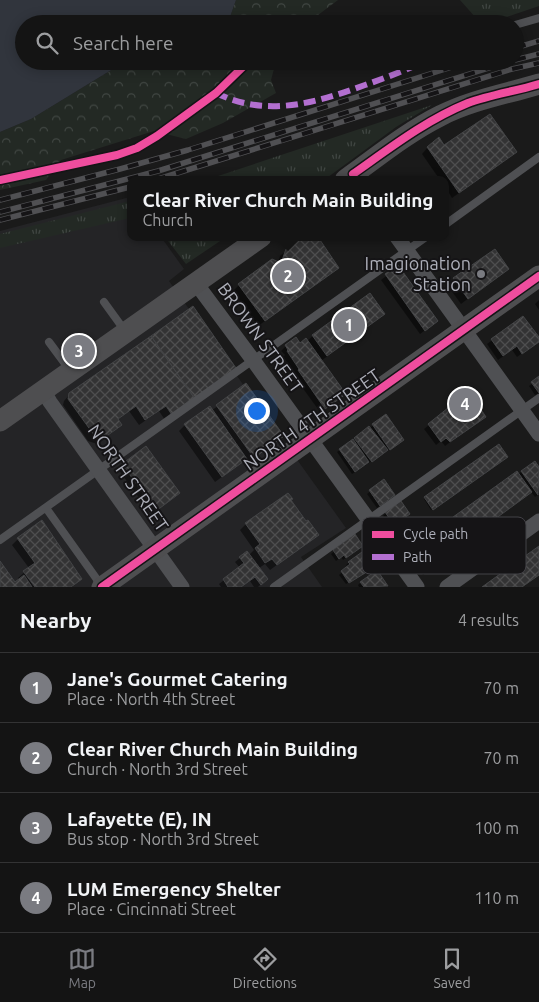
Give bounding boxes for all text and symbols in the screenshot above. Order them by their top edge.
search box [15,15,524,70]
icon: search [33,29,61,57]
text: Search here [73,32,173,54]
popup [127,176,449,241]
text: Clear River Church Main Building [142,189,434,211]
text: Church [142,211,193,229]
place label: Imagionation Station [365,253,471,294]
pin: 2 [272,257,304,295]
marker: Imagionation Station [475,268,487,280]
street label: BROWN STREET [214,279,307,396]
pin: 1 [333,306,365,344]
pin: 3 [63,332,95,370]
street label: NORTH 4TH STREET [239,364,384,474]
pin: 4 [449,385,481,423]
your location [244,398,270,424]
street label: NORTH STREET [85,420,173,535]
legend [362,517,526,574]
text: Cycle path [403,526,468,542]
text: Path [403,549,432,565]
text: Nearby [20,608,91,632]
text: 4 results [458,611,519,629]
text: Jane's Gourmet Catering [67,668,288,690]
text: 1 [31,679,41,697]
text: 70 m [483,679,519,697]
text: Place · North 4th Street [67,690,235,708]
text: Clear River Church Main Building [67,738,358,760]
text: 2 [31,749,41,767]
text: 70 m [483,749,519,767]
text: Church · North 3rd Street [67,760,248,778]
text: Lafayette (E), IN [67,808,212,830]
text: 3 [31,819,41,837]
text: 100 m [474,819,519,837]
text: Bus stop · North 3rd Street [67,830,259,848]
text: LUM Emergency Shelter [67,878,281,900]
text: 4 [31,889,41,907]
text: 110 m [474,889,519,907]
text: Place · Cincinnati Street [67,900,236,918]
tab: Map [68,945,96,991]
tab: Directions [233,945,297,991]
tab: Saved [433,945,471,991]

